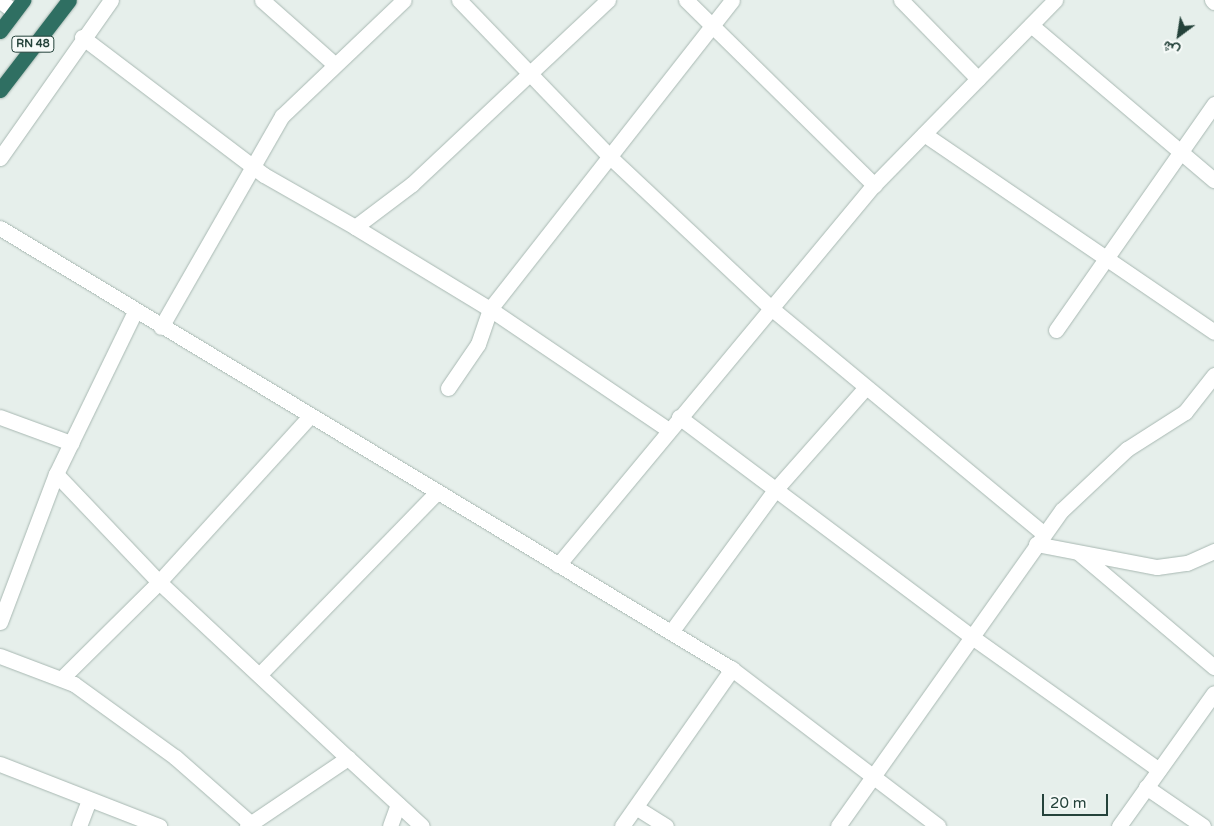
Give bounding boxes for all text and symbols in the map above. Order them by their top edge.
north arrow [1154,10,1204,60]
road number: RN 48 [10,36,56,52]
text: ش [1159,37,1183,60]
scale bar [1044,784,1110,816]
text: 20 m [1050,794,1087,812]

